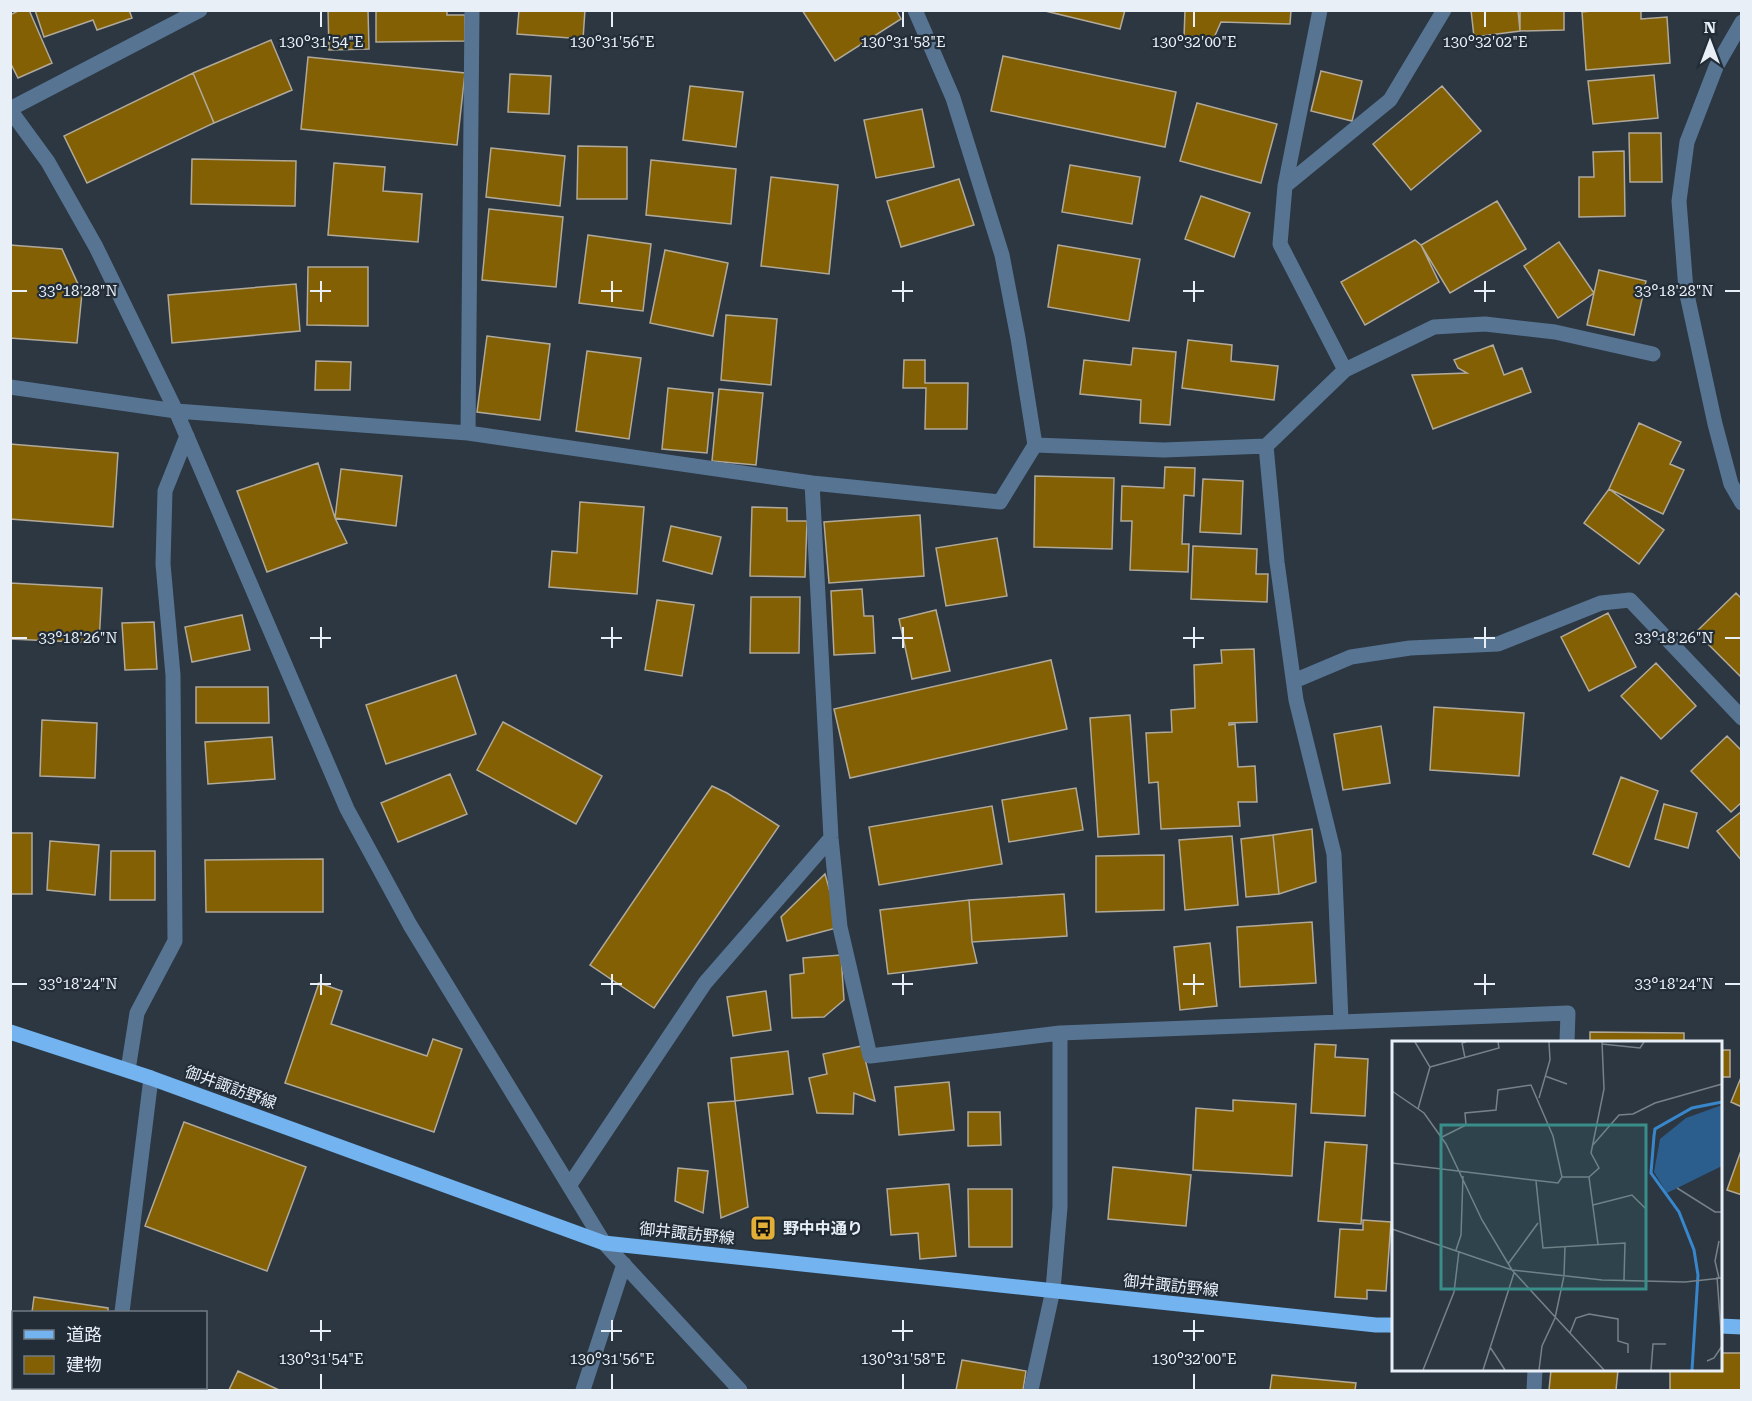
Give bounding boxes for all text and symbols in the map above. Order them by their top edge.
north arrow [1680,12,1740,72]
text: N [1704,18,1716,37]
text: 130°31'54"E [278,33,364,51]
text: 130°31'56"E [569,33,655,51]
text: 130°31'58"E [860,33,946,51]
text: 130°32'00"E [1151,33,1237,51]
text: 130°32'02"E [1442,33,1528,51]
text: 33°18'28"N [38,282,118,300]
text: 33°18'28"N [1634,282,1714,300]
text: 33°18'26"N [38,629,118,647]
text: 33°18'26"N [1634,629,1714,647]
text: 33°18'24"N [38,975,118,993]
text: 33°18'24"N [1634,975,1714,993]
inset map [1392,1041,1722,1371]
street label: 御井諏訪野線 [182,1062,279,1113]
bus stop icon: 野中中通り [748,1213,778,1243]
street label: 御井諏訪野線 [638,1219,736,1248]
place label: 野中中通り [783,1219,863,1238]
street label: 御井諏訪野線 [1122,1271,1220,1300]
legend [12,1311,207,1389]
text: 道路 [66,1324,102,1345]
text: 130°31'54"E [278,1350,364,1368]
text: 130°31'56"E [569,1350,655,1368]
text: 130°31'58"E [860,1350,946,1368]
text: 130°32'00"E [1151,1350,1237,1368]
text: 建物 [66,1354,102,1375]

